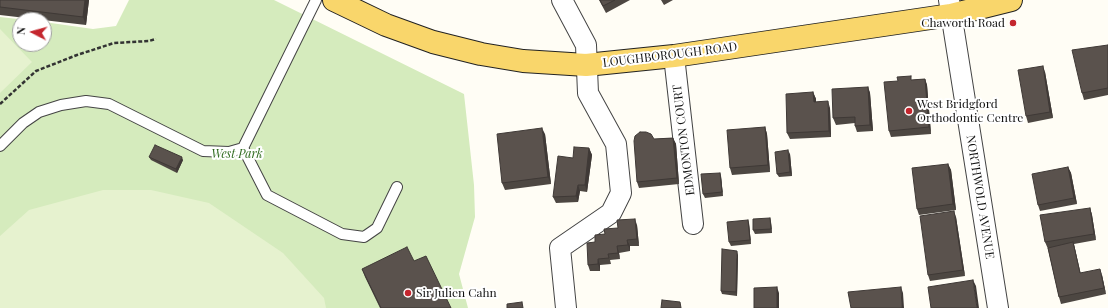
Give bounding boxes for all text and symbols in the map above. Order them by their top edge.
north arrow [12,12,52,52]
place label: Chaworth Road [921,16,1005,30]
marker: Chaworth Road [1008,18,1018,28]
text: N [13,26,28,36]
street label: LOUGHBOROUGH ROAD [602,40,738,70]
street label: EDMONTON COURT [670,84,698,196]
place label: West Bridgford Orthodontic Centre [917,97,1023,125]
marker: West Bridgford Orthodontic Centre [904,106,914,116]
street label: NORTHWOLD AVENUE [963,134,997,260]
park label: West Park [211,147,263,161]
place label: Sir Julien Cahn [416,286,497,300]
marker: Sir Julien Cahn [403,288,413,298]

